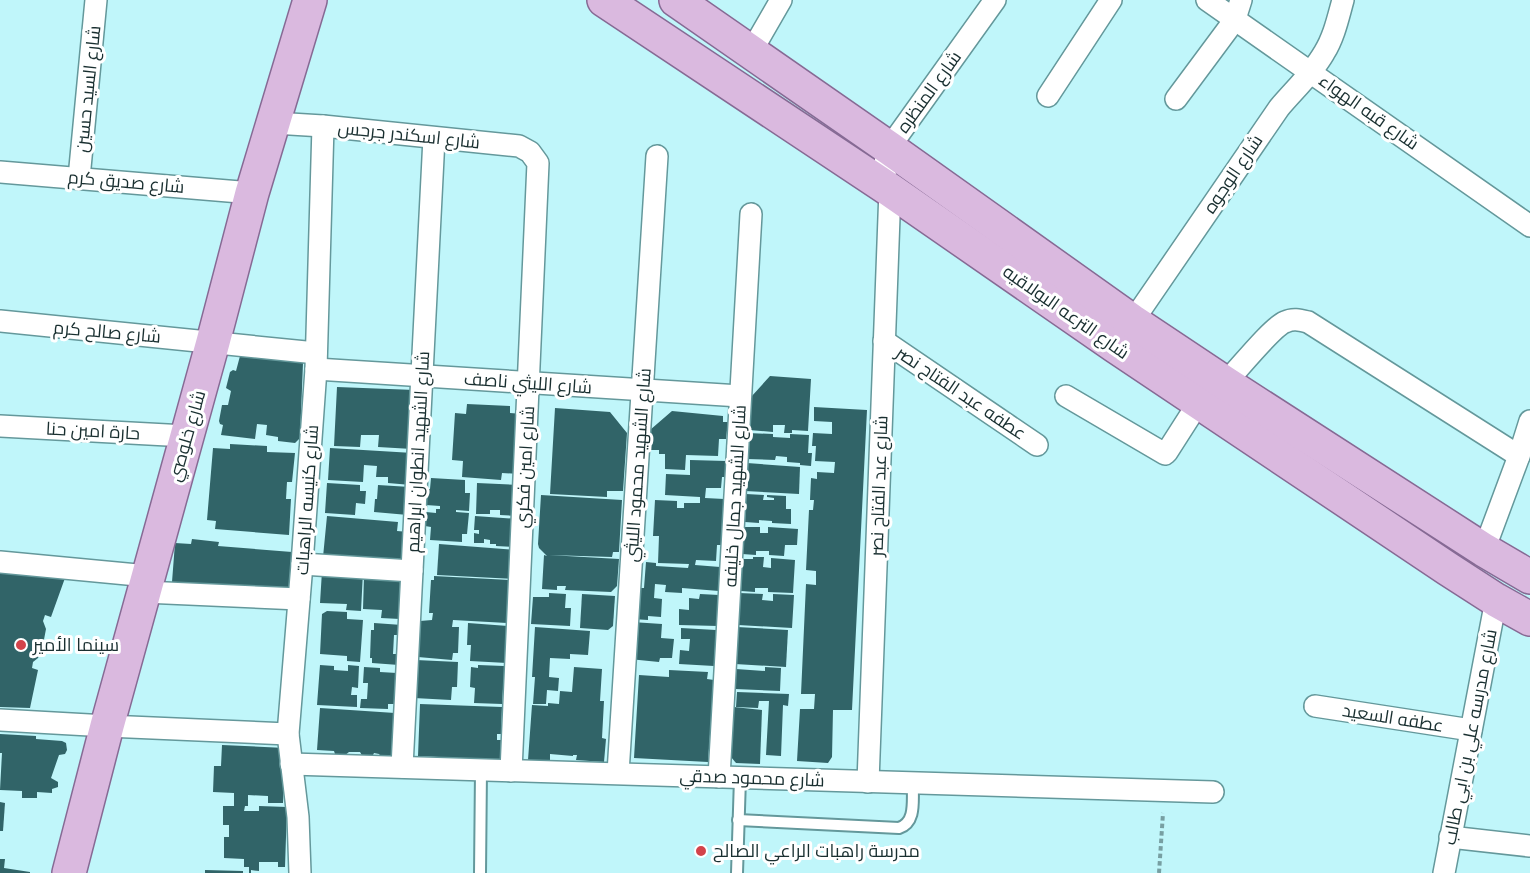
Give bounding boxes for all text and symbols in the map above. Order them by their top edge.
street label: شارع السيد حسين [68,24,107,154]
street label: شارع المنظره [890,46,967,138]
street label: شارع قبه الهواء [1314,68,1424,155]
street label: شارع اسكندر جرجس [337,115,481,154]
street label: شارع الوجوه [1197,129,1268,218]
street label: شارع صديق كرم [67,164,185,199]
street label: شارع الترعه البولاقيه [998,259,1135,365]
street label: شارع صالح كرم [52,314,162,349]
street label: عطفه عبد الفتاح نصر [890,339,1031,446]
street label: شارع الشهيد انطوان ابراهيم [400,350,435,554]
street label: شارع الليثي ناصف [463,366,593,401]
street label: شارع الشهيد محمود الليثي [618,367,659,563]
street label: شارع خلوصي [162,387,212,485]
street label: شارع الشهيد جمال خليفه [717,404,752,588]
street label: شارع امين فكري [509,405,542,529]
street label: شارع عبد الفتاح نصر [864,415,893,558]
street label: حارة امين حنا [45,416,141,444]
street label: شارع كنيسه الراهبات [289,424,324,576]
street label: شارع مدرسه علي بن ابي طالب [1436,627,1505,847]
place label: سينما الأمير [32,632,119,656]
marker: سينما الأمير [14,638,28,652]
street label: عطفه السعيد [1341,697,1445,737]
street label: شارع محمود صدقي [679,762,825,795]
place label: مدرسة راهبات الراعي الصالح [713,838,920,865]
marker: مدرسة راهبات الراعي الصالح [694,844,708,858]

